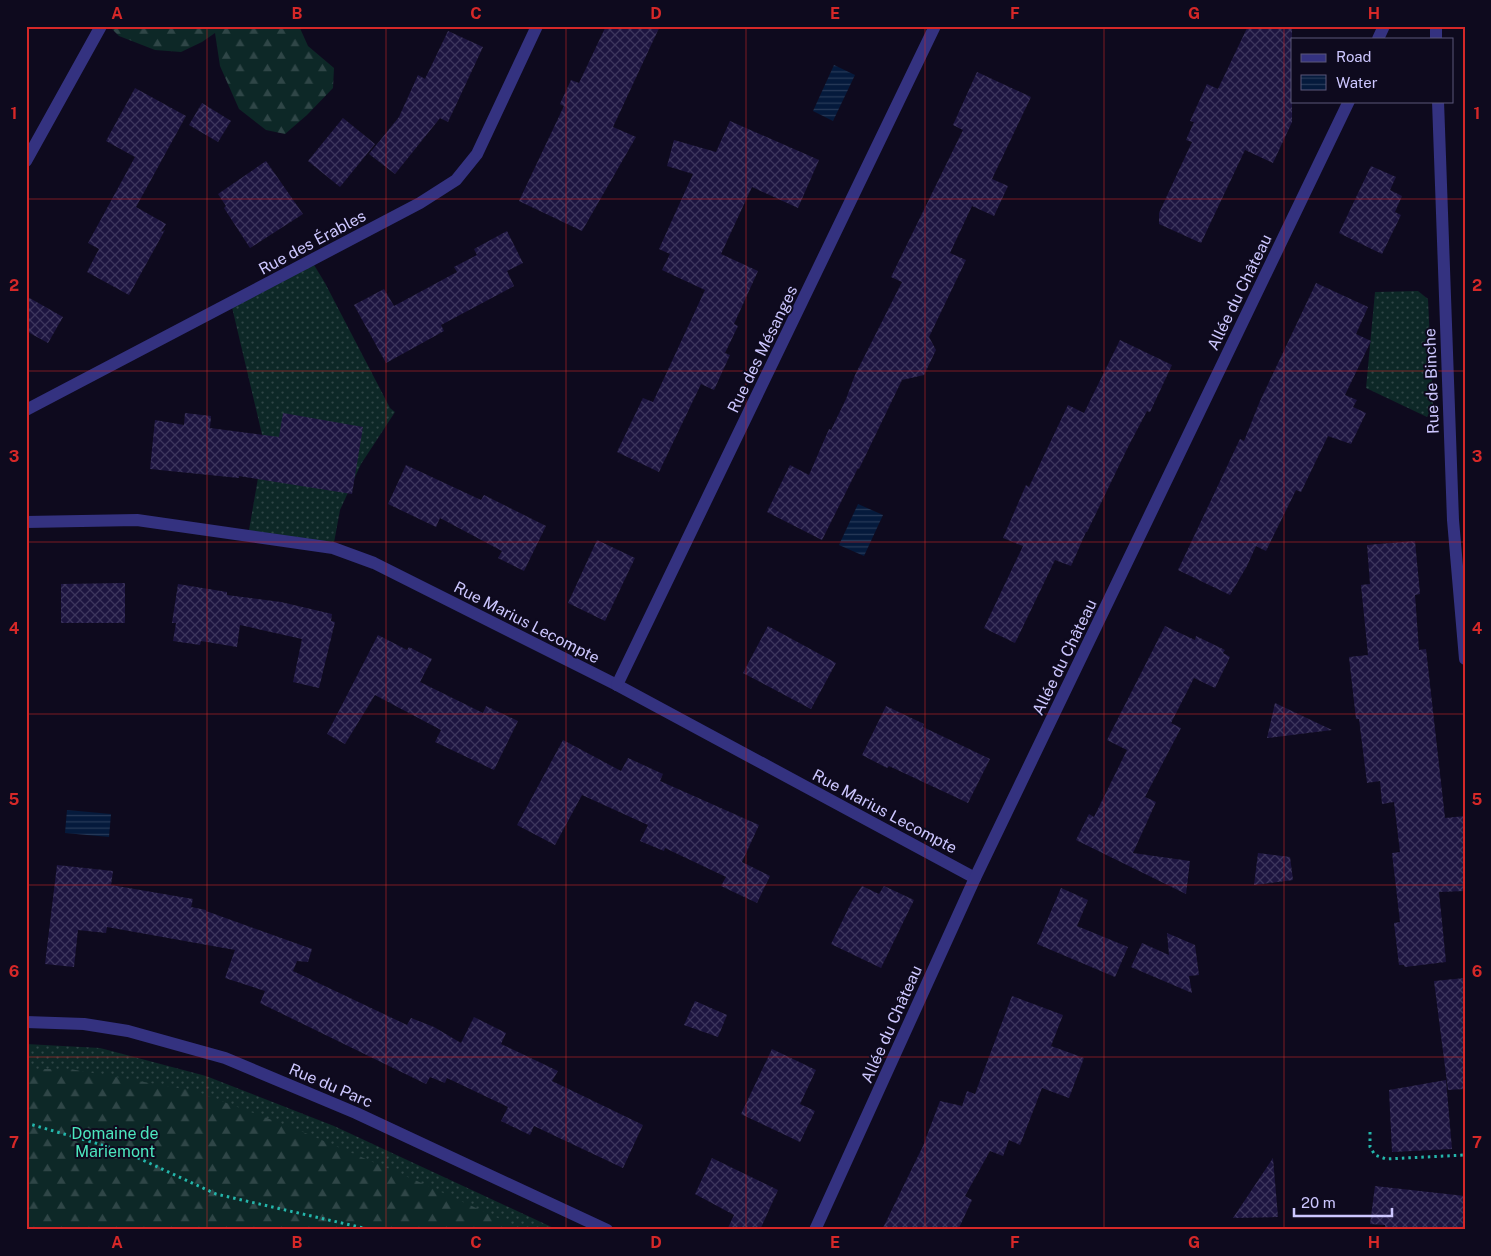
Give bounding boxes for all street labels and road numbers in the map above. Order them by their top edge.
street label: Rue des Érables [255,205,369,279]
street label: Allée du Château [1203,231,1276,353]
street label: Rue des Mésanges [723,283,801,416]
street label: Rue de Binche [1420,328,1443,434]
street label: Rue Marius Lecompte [451,577,603,667]
street label: Allée du Château [1028,596,1101,718]
street label: Rue Marius Lecompte [809,765,960,858]
street label: Allée du Château [857,962,926,1086]
street label: Rue du Parc [286,1059,376,1112]

